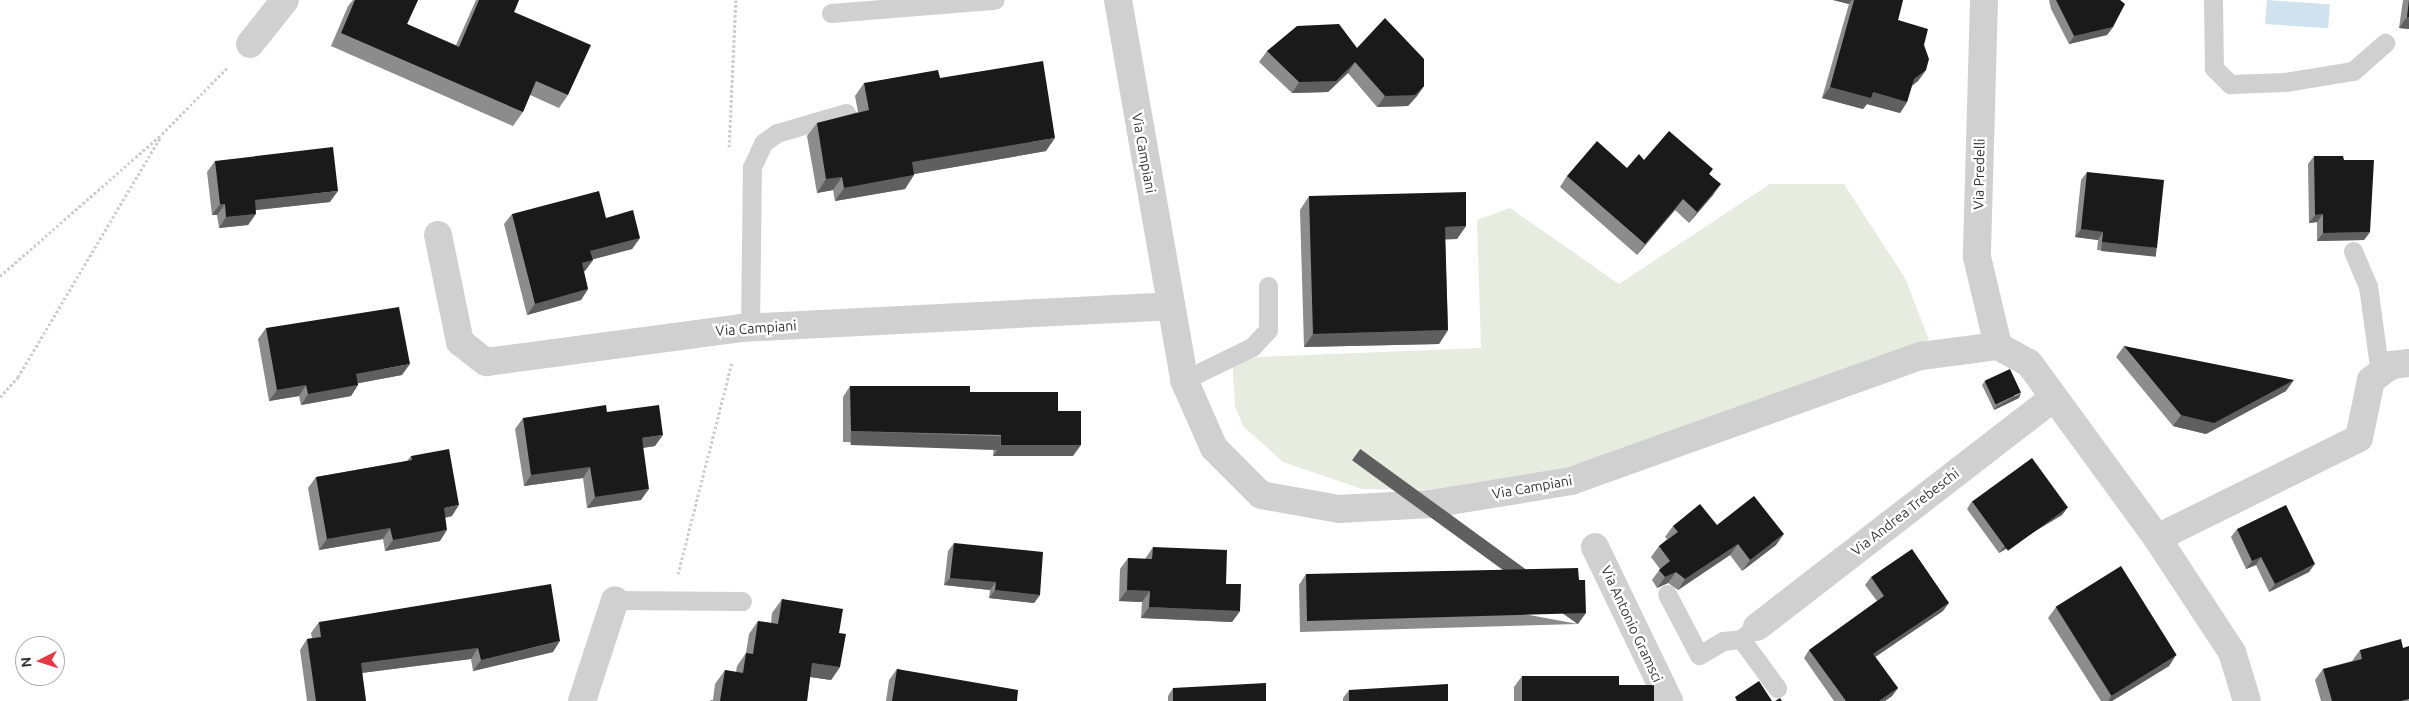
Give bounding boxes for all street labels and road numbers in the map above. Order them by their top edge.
street label: Via Campiani [1129,112,1159,194]
street label: Via Predelli [1970,138,1988,210]
street label: Via Campiani [715,317,797,339]
street label: Via Andrea Trebeschi [1848,465,1962,559]
street label: Via Campiani [1491,472,1573,502]
street label: Via Antonio Gramsci [1598,563,1666,685]

